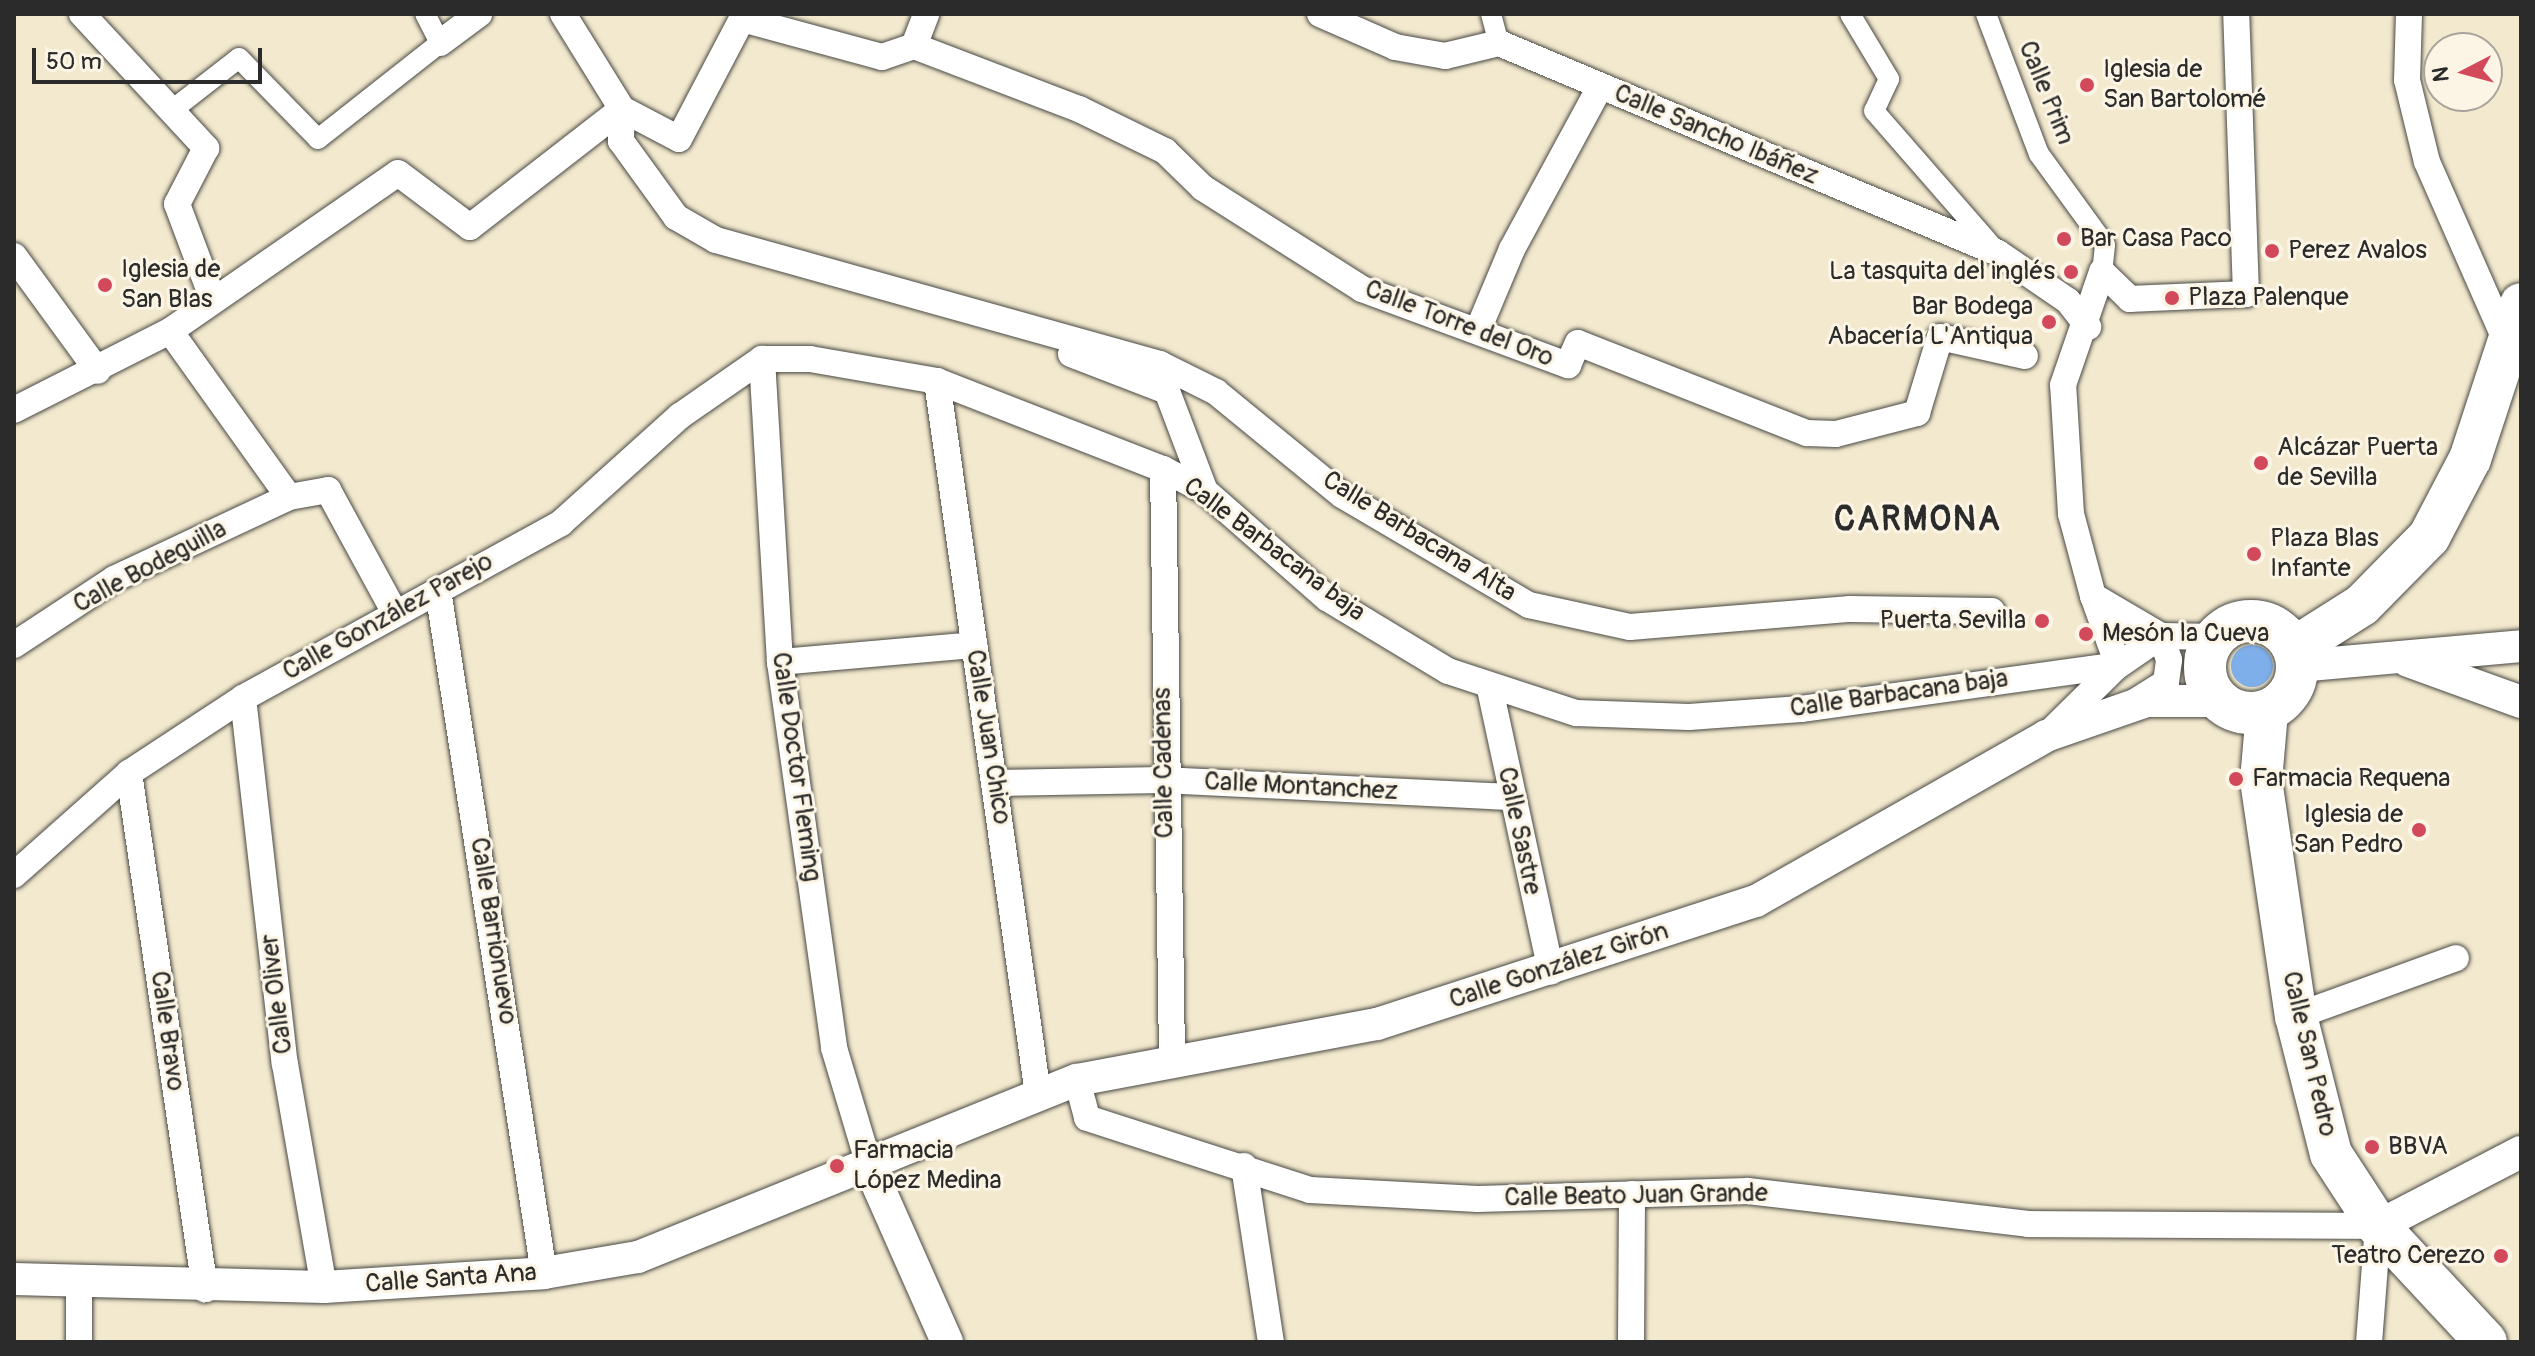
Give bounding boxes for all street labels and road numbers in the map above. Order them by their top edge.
street label: Calle Prim [2011,37,2081,149]
street label: Calle Sancho Ibáñez [1609,78,1823,192]
street label: Calle Torre del Oro [1360,274,1558,374]
street label: Calle Barbacana Alta [1316,465,1522,609]
street label: Calle Barbacana baja [1177,471,1371,629]
street label: Calle Bodeguilla [68,514,232,620]
street label: Calle González Parejo [277,546,499,688]
street label: Calle Juan Chico [959,647,1017,827]
street label: Calle Doctor Fleming [764,650,828,884]
street label: Calle Barbacana baja [1788,663,2010,725]
street label: Calle Cadenas [1147,687,1181,839]
street label: Calle Sastre [1490,764,1548,898]
street label: Calle Montanchez [1203,766,1399,808]
street label: Calle Barrionuevo [463,835,523,1027]
street label: Calle González Girón [1445,916,1673,1016]
street label: Calle Oliver [254,932,300,1056]
street label: Calle San Pedro [2275,968,2343,1140]
street label: Calle Bravo [143,969,191,1093]
street label: Calle Beato Juan Grande [1504,1178,1768,1214]
street label: Calle Santa Ana [364,1257,538,1301]

